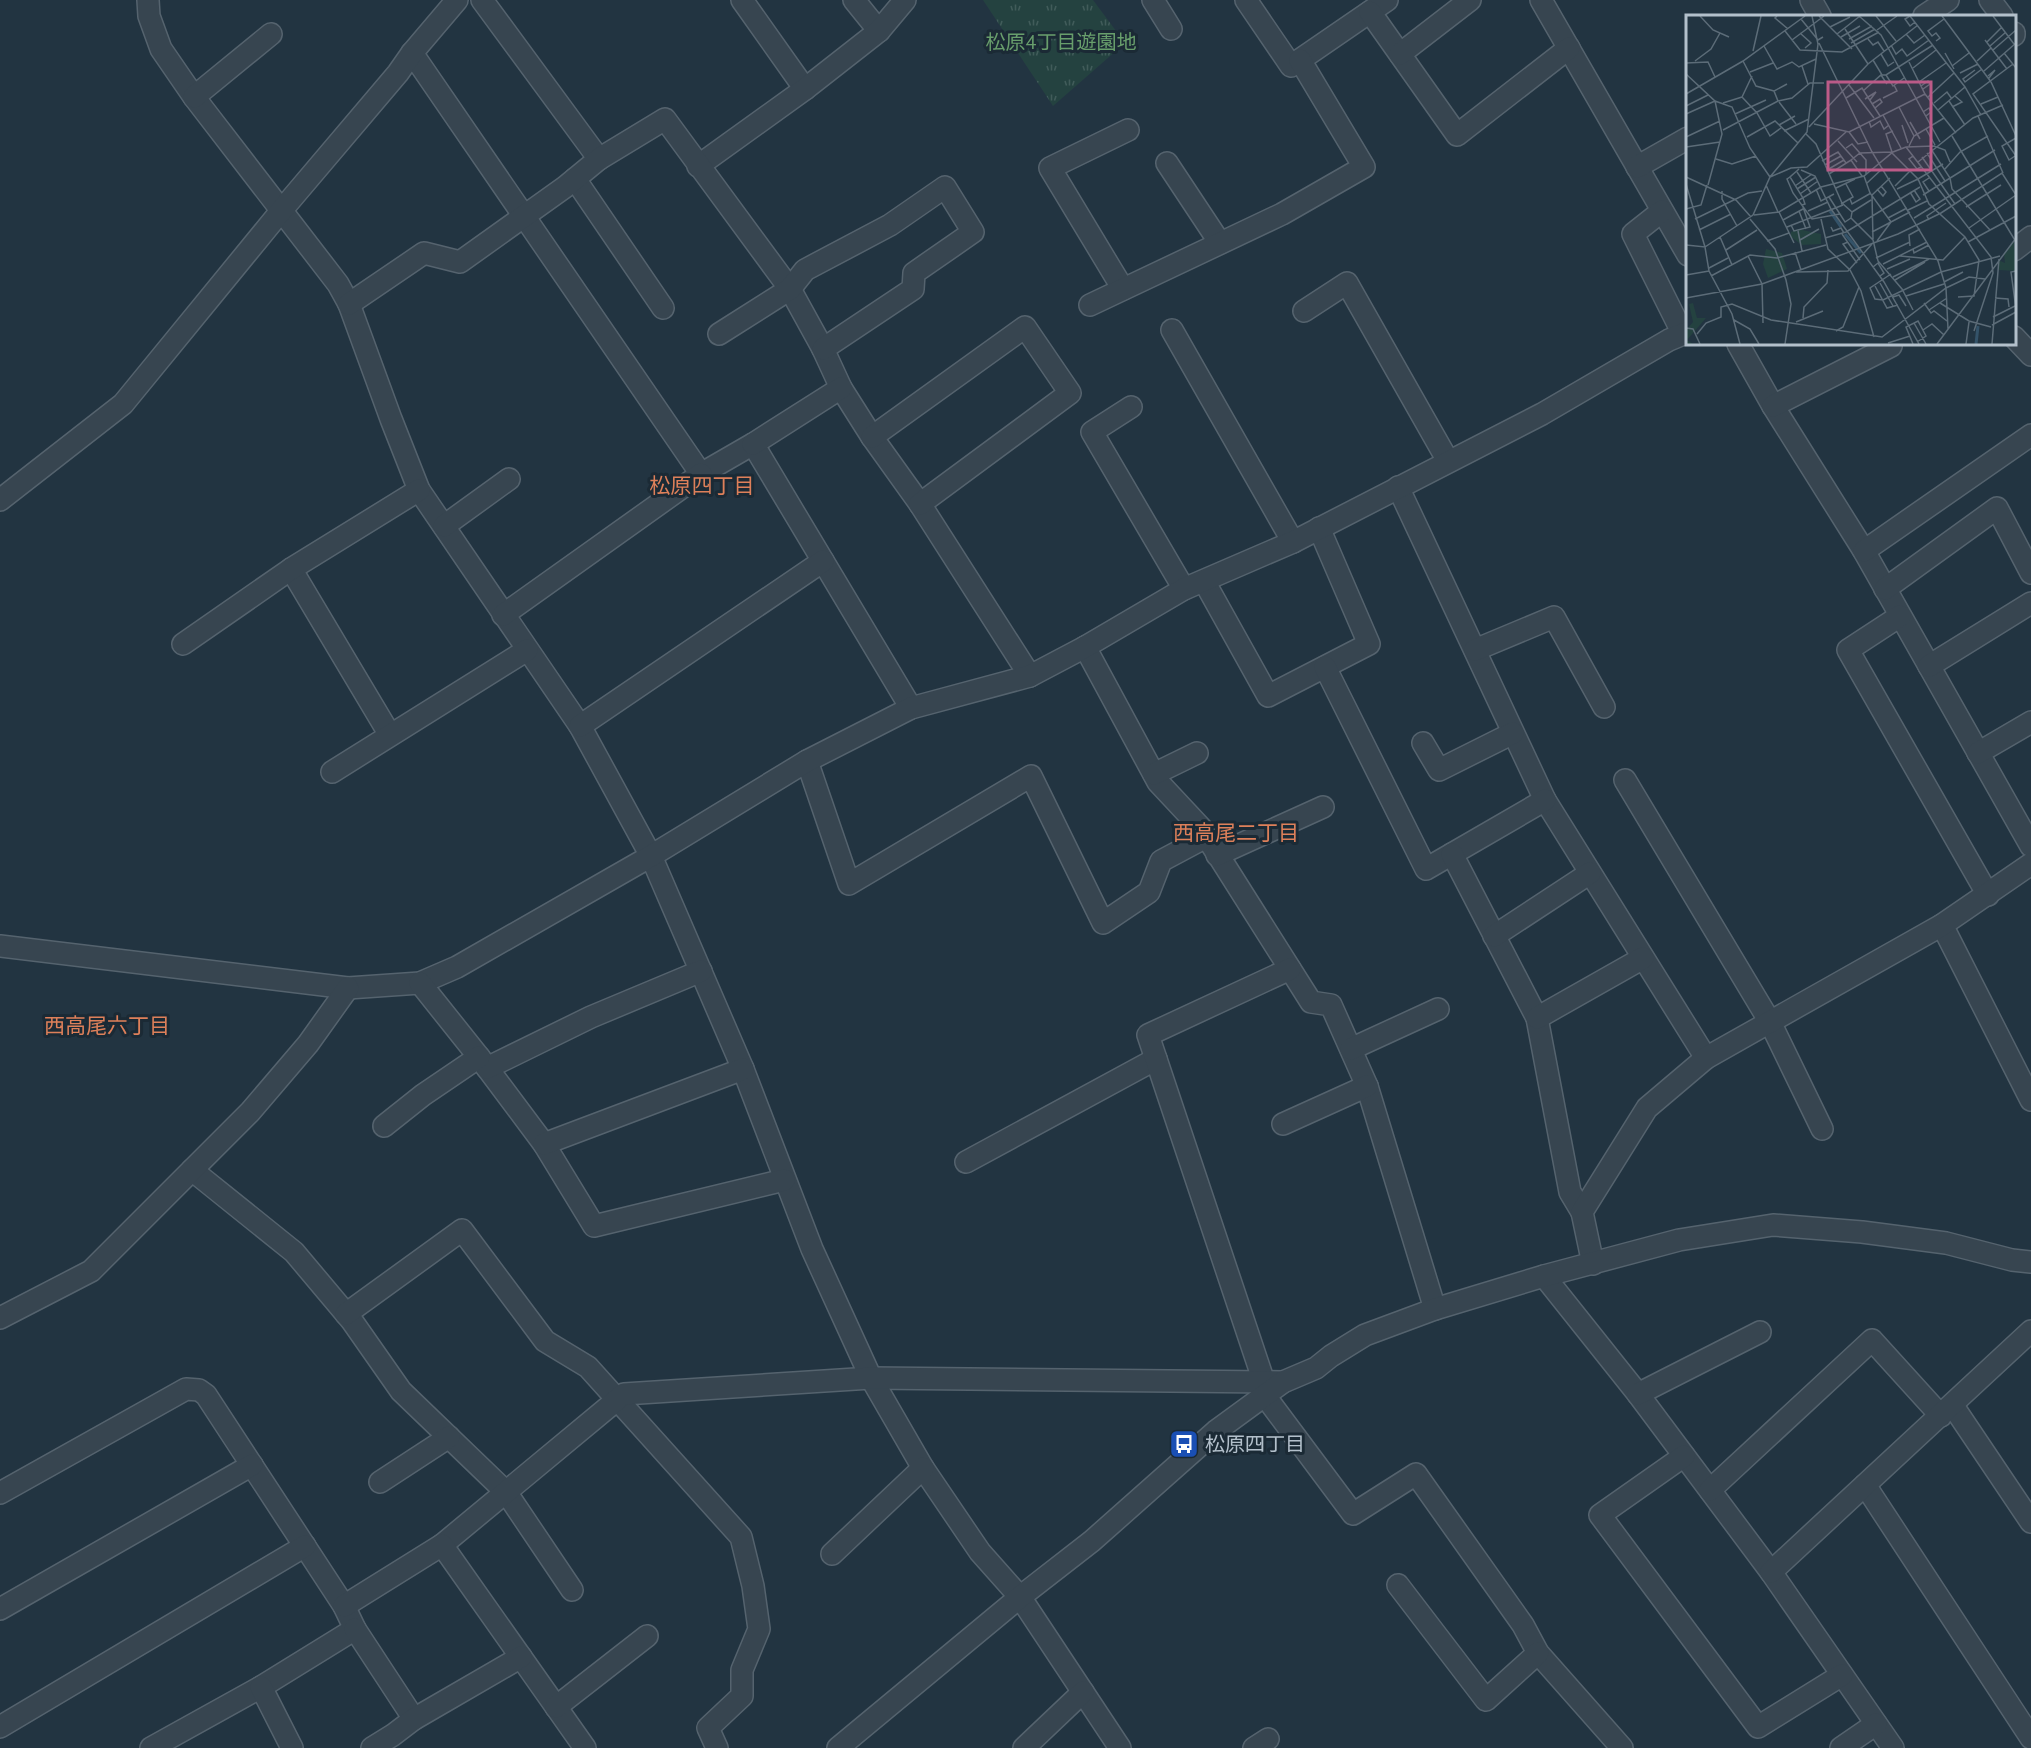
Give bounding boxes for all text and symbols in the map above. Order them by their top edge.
inset map [1686,15,2016,345]
park label: 松原4丁目遊園地 [986,29,1136,55]
district label: 松原四丁目 [650,472,755,499]
district label: 西高尾二丁目 [1173,819,1299,846]
district label: 西高尾六丁目 [44,1012,170,1039]
bus stop icon: 松原四丁目 [1168,1428,1200,1460]
place label: 松原四丁目 [1205,1431,1305,1457]

